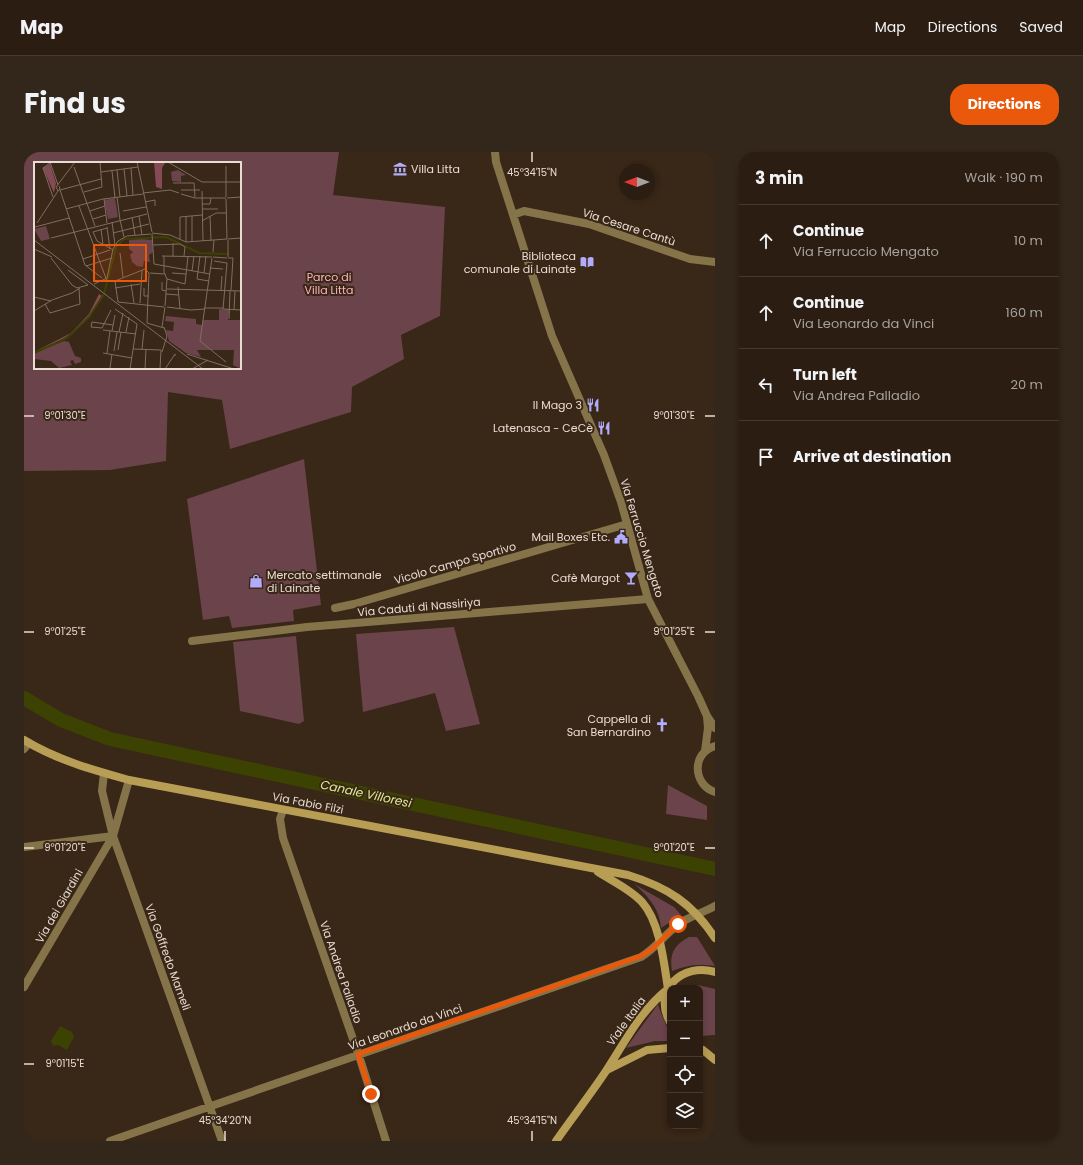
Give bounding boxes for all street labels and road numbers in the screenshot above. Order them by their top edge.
street label: Via Cesare Cantù [580,204,678,250]
street label: Via Ferruccio Mengato [616,477,668,599]
street label: Vicolo Campo Sportivo [392,538,518,588]
street label: Via Caduti di Nassiriya [357,594,481,620]
street label: Via Fabio Filzi [271,788,345,818]
street label: Via dei Giardini [31,866,87,946]
street label: Via Goffredo Mameli [141,902,195,1013]
street label: Via Andrea Palladio [316,919,366,1025]
street label: Viale Italia [603,993,649,1049]
street label: Via Leonardo da Vinci [346,1000,464,1054]

